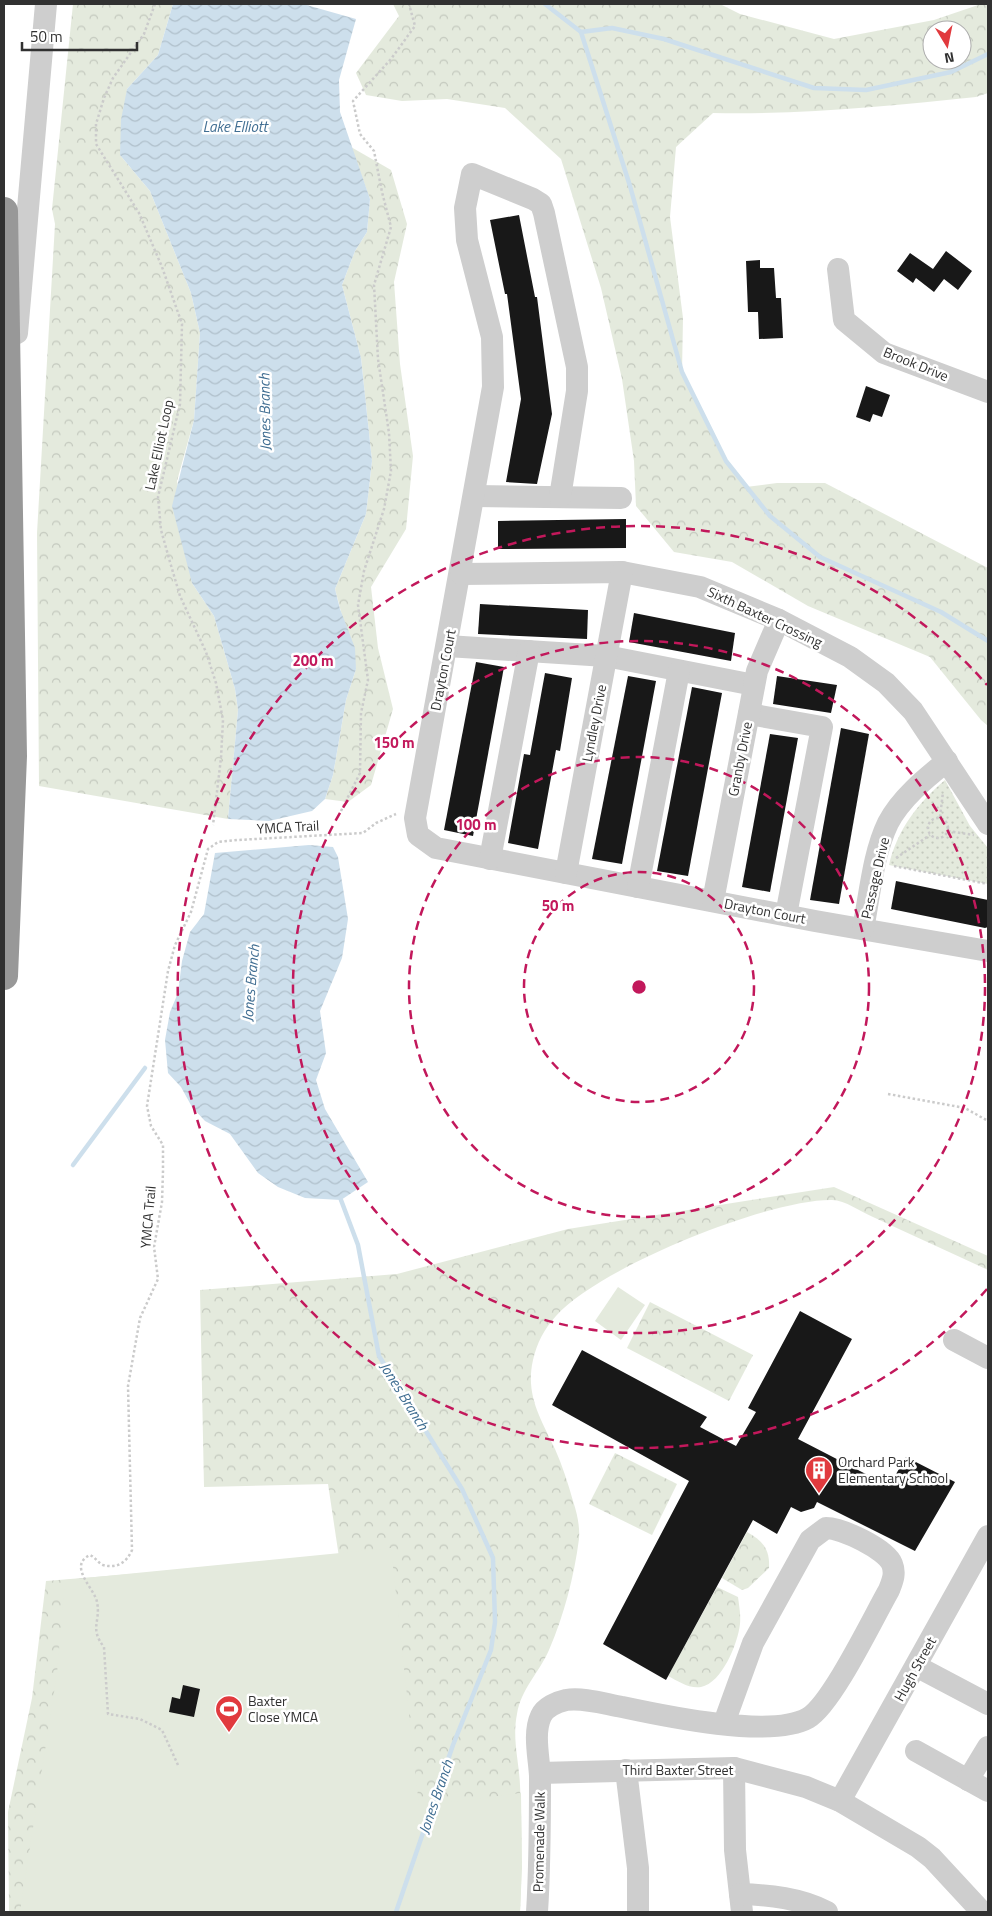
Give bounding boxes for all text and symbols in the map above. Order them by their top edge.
scale bar [22,20,138,52]
north arrow [922,20,972,70]
text: 50 m [30,25,63,48]
text: N [943,47,956,69]
water label: Lake Elliott [203,115,269,138]
street label: Brook Drive [880,341,952,386]
water label: Jones Branch [252,373,277,451]
street label: Lake Elliot Loop [139,398,178,492]
street label: Sixth Baxter Crossing [704,581,826,652]
street label: Drayton Court [424,627,461,712]
text: 200 m [292,649,334,672]
street label: Lyndley Drive [576,682,611,763]
street label: Granby Drive [722,720,757,798]
text: 150 m [373,731,415,754]
text: 100 m [455,813,497,836]
street label: YMCA Trail [256,814,320,839]
street label: Passage Drive [855,835,894,921]
street label: Drayton Court [723,892,808,929]
text: 50 m [542,894,574,917]
water label: Jones Branch [236,943,265,1022]
centre of rings [630,978,648,996]
street label: YMCA Trail [134,1185,161,1249]
water label: Jones Branch [374,1357,435,1435]
place label: Orchard Park Elementary School [838,1451,948,1488]
building icon: Orchard Park Elementary School [804,1455,834,1494]
street label: Hugh Street [888,1633,941,1705]
place label: Baxter Close YMCA [248,1690,319,1727]
sports icon: Baxter Close YMCA [214,1694,244,1733]
water label: Jones Branch [412,1756,459,1837]
street label: Third Baxter Street [622,1759,734,1780]
street label: Promenade Walk [527,1791,550,1892]

